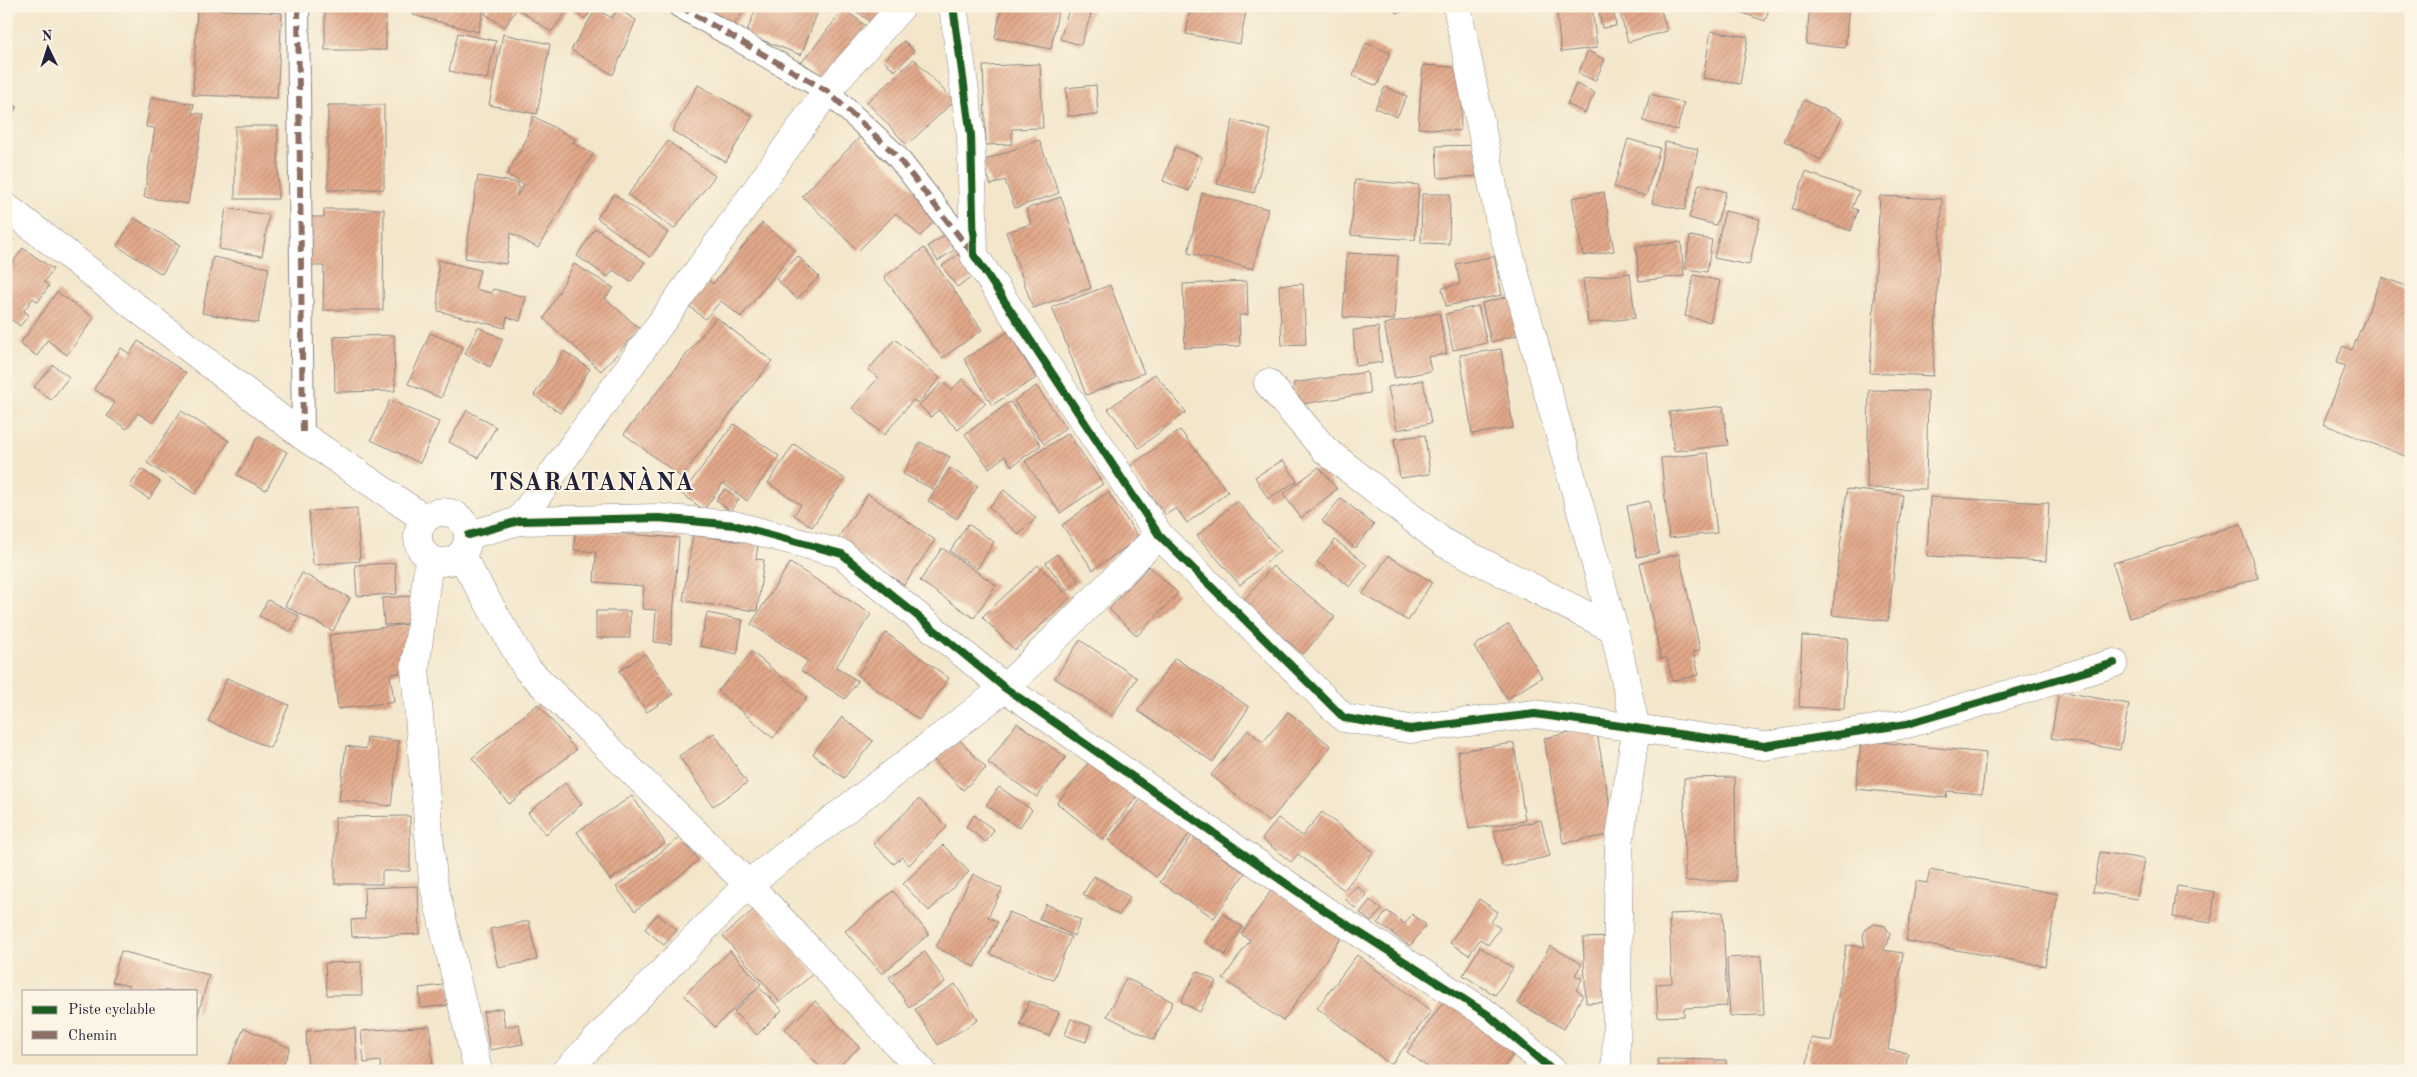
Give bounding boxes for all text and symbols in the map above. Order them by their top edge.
north arrow [22,22,72,72]
text: N [41,29,53,43]
district label: TSARATANÀNA [489,466,695,496]
legend [22,990,198,1054]
text: Piste cyclable [68,1003,156,1018]
text: Chemin [68,1029,117,1044]

